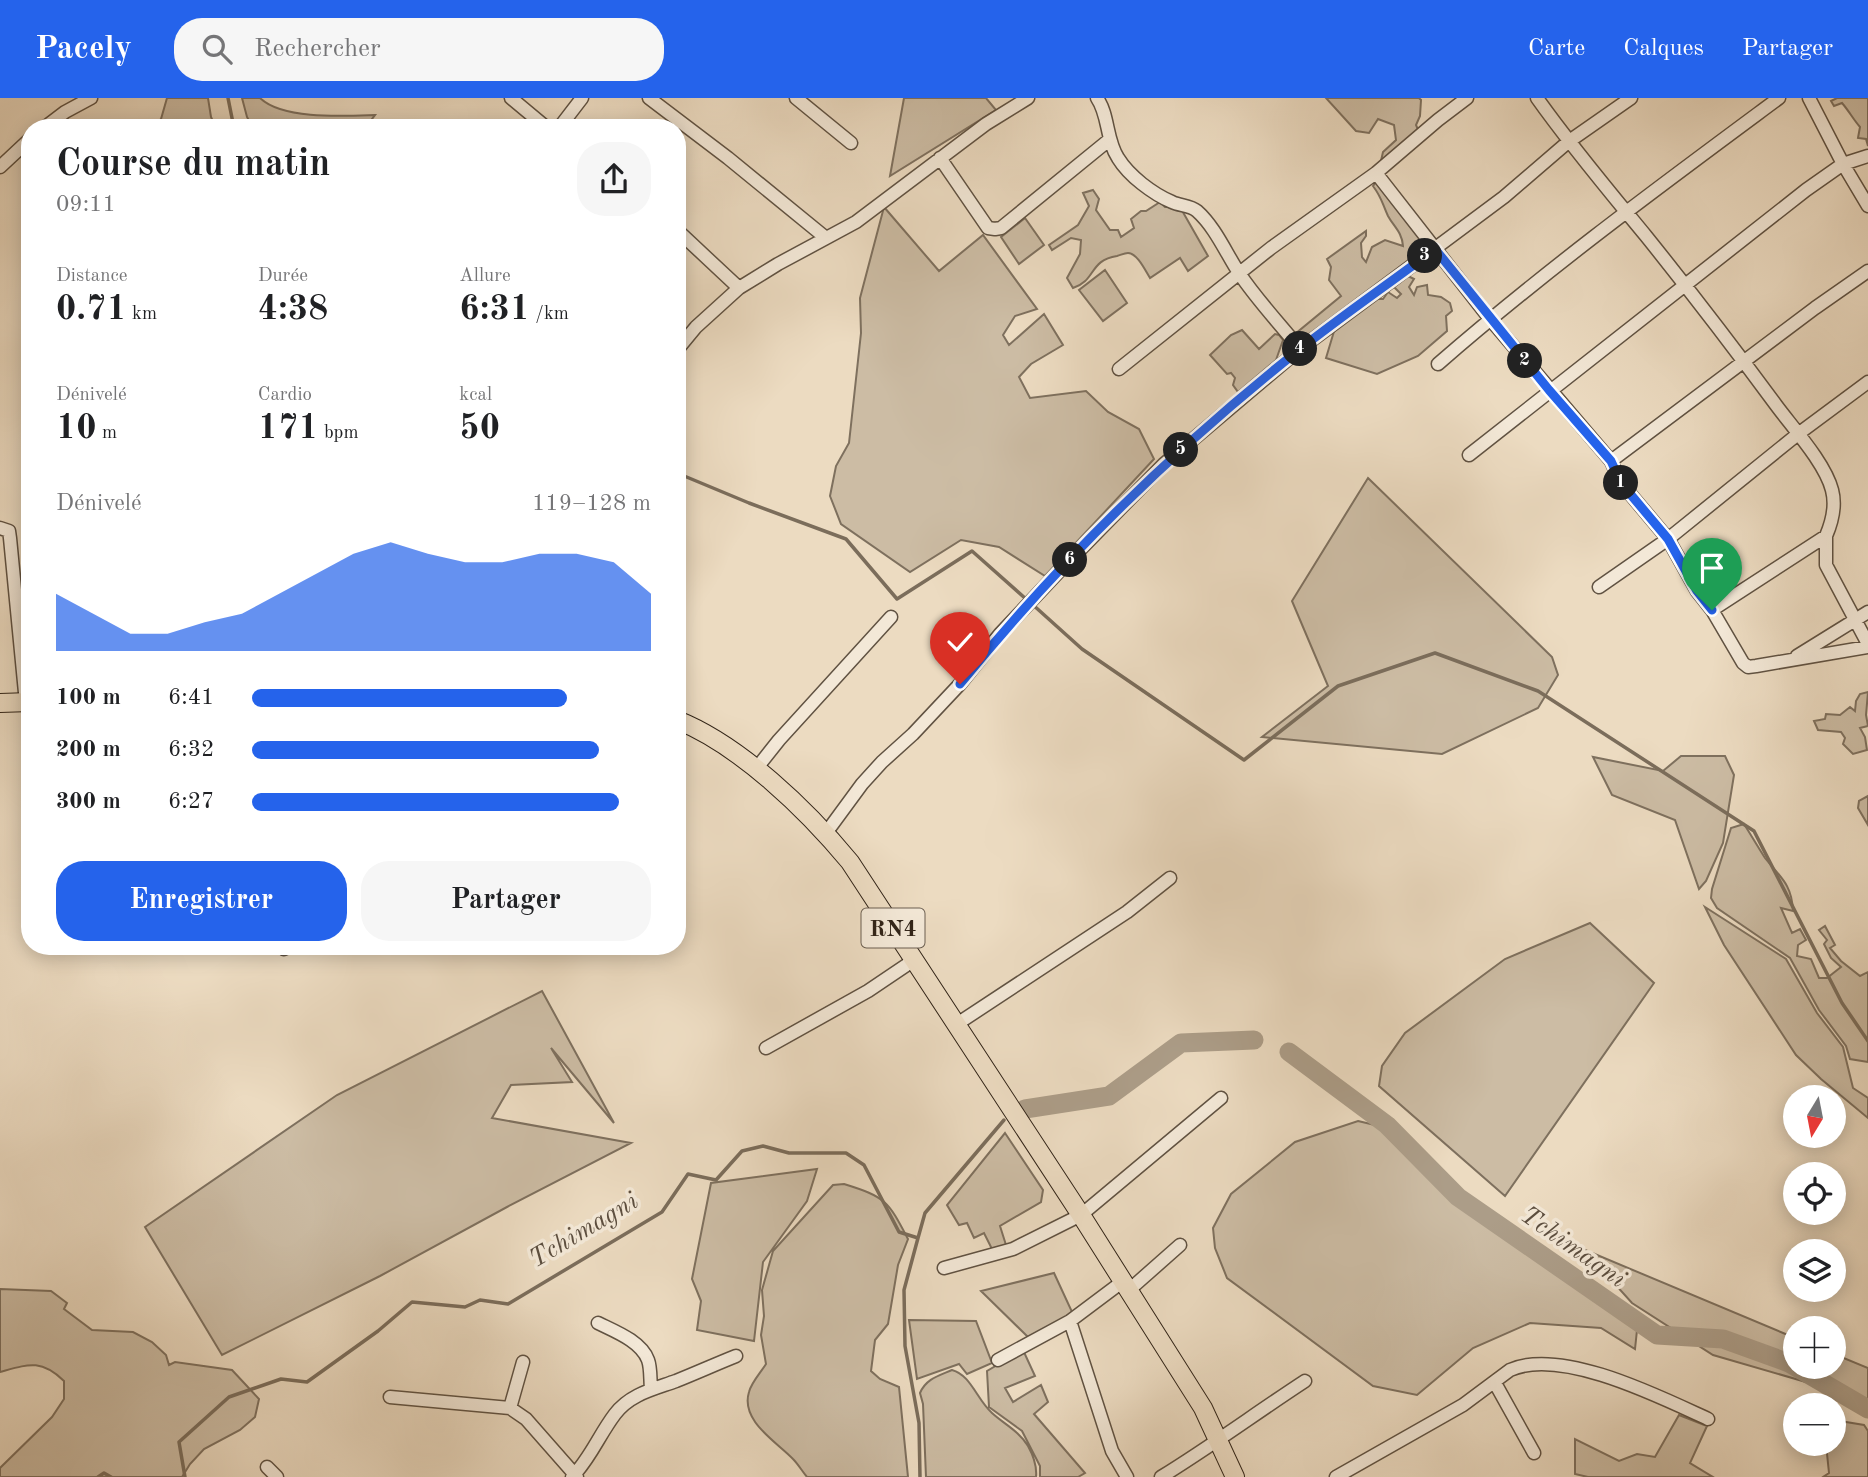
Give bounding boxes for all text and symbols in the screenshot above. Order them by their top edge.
search box [174,18,664,81]
icon: search [198,30,236,68]
text: Pacely [35,33,132,66]
text: Rechercher [254,36,381,62]
text: Carte [1528,37,1585,61]
text: Calques [1623,37,1704,61]
text: Partager [1742,37,1833,61]
button: share [577,142,651,216]
text: Course du matin [56,146,330,184]
text: 09:11 [56,193,116,216]
pin: 3 [1408,238,1442,274]
text: 3 [1419,246,1430,265]
text: Distance [56,267,128,286]
text: Durée [258,267,308,286]
text: Allure [459,267,511,286]
text: 0.71 [56,292,127,327]
text: 4:38 [258,292,328,327]
text: 6:31 [459,292,530,327]
text: km [127,305,157,324]
text: /km [530,305,569,324]
pin: 4 [1282,331,1318,366]
text: 4 [1294,339,1305,358]
pin: 2 [1508,344,1542,378]
text: 2 [1519,351,1530,370]
text: Dénivelé [56,386,127,405]
text: Cardio [258,386,312,405]
text: kcal [459,386,492,405]
text: 10 [56,411,97,446]
text: 171 [258,411,319,446]
text: 50 [459,411,500,446]
text: m [97,424,117,443]
text: bpm [319,424,359,443]
pin: 5 [1164,432,1198,468]
text: 5 [1175,440,1186,459]
pin: 1 [1604,466,1638,500]
text: 1 [1615,473,1626,492]
text: Dénivelé [56,492,142,515]
text: 119–128 m [532,492,651,515]
pin [1682,538,1742,610]
pin: 6 [1052,542,1088,578]
icon: arrive [1693,549,1731,587]
text: 6 [1064,550,1075,569]
pin [930,612,990,684]
icon: check [941,623,979,661]
text: 100 m [56,686,121,709]
text: 6:41 [168,686,214,709]
text: 200 m [56,738,121,761]
text: 6:32 [168,738,214,761]
text: 300 m [56,790,121,813]
text: 6:27 [168,790,214,813]
button: Enregistrer [56,861,347,941]
button: Partager [361,861,651,941]
road number: RN4 [862,908,924,948]
north arrow [1783,1085,1846,1148]
map controls [1783,1085,1846,1456]
button: locate [1783,1162,1846,1225]
water label: Tchimagni [525,1188,643,1273]
water label: Tchimagni [1515,1202,1630,1293]
button: layers [1783,1239,1846,1302]
button: + [1783,1316,1846,1379]
button: − [1783,1393,1846,1456]

